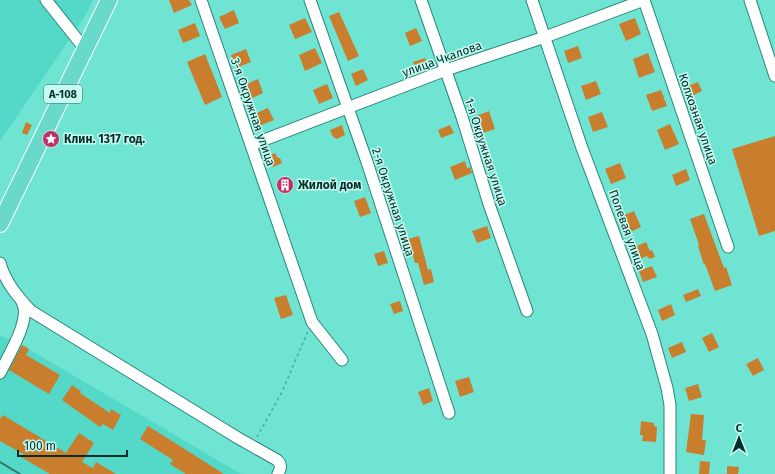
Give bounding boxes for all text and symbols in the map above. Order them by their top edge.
street label: улица Чкалова [400,38,484,80]
street label: 3-я Окружная улица [228,56,278,168]
street label: Колхозная улица [676,71,720,167]
road number: А-108 [44,85,82,103]
street label: 1-я Окружная улица [462,96,510,208]
place icon: Клин. 1317 год. [41,129,61,149]
place label: Клин. 1317 год. [64,132,145,146]
street label: 2-я Окружная улица [369,146,417,258]
building icon: Жилой дом [275,175,295,195]
place label: Жилой дом [297,178,361,192]
street label: Полевая улица [606,188,648,272]
north arrow [719,418,759,458]
text: С [736,422,743,435]
scale bar [18,432,127,458]
text: 100 m [24,439,56,453]

